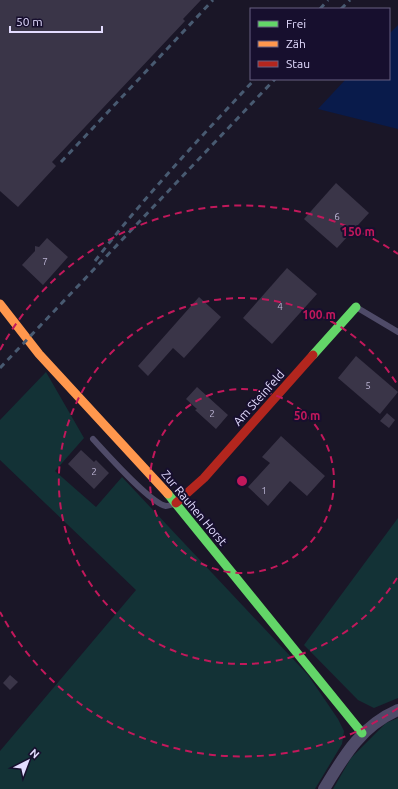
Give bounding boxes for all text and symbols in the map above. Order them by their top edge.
scale bar [10,8,102,34]
legend [250,8,390,80]
text: 50 m [16,15,43,28]
text: Frei [286,17,306,30]
text: Zäh [286,37,306,50]
text: Stau [286,57,310,70]
house number: 6 [334,211,340,222]
text: 150 m [341,225,375,238]
house number: 7 [42,256,48,267]
house number: 4 [277,301,283,312]
text: 100 m [302,308,336,321]
street label: Am Steinfeld [231,367,287,428]
house number: 5 [365,380,371,391]
house number: 2 [209,408,215,419]
text: 50 m [294,409,320,422]
house number: 2 [91,466,97,477]
street label: Zur Rauhen Horst [159,467,230,548]
centre of rings [235,474,249,488]
house number: 1 [261,485,267,496]
north arrow [8,741,48,781]
text: N [28,746,42,761]

